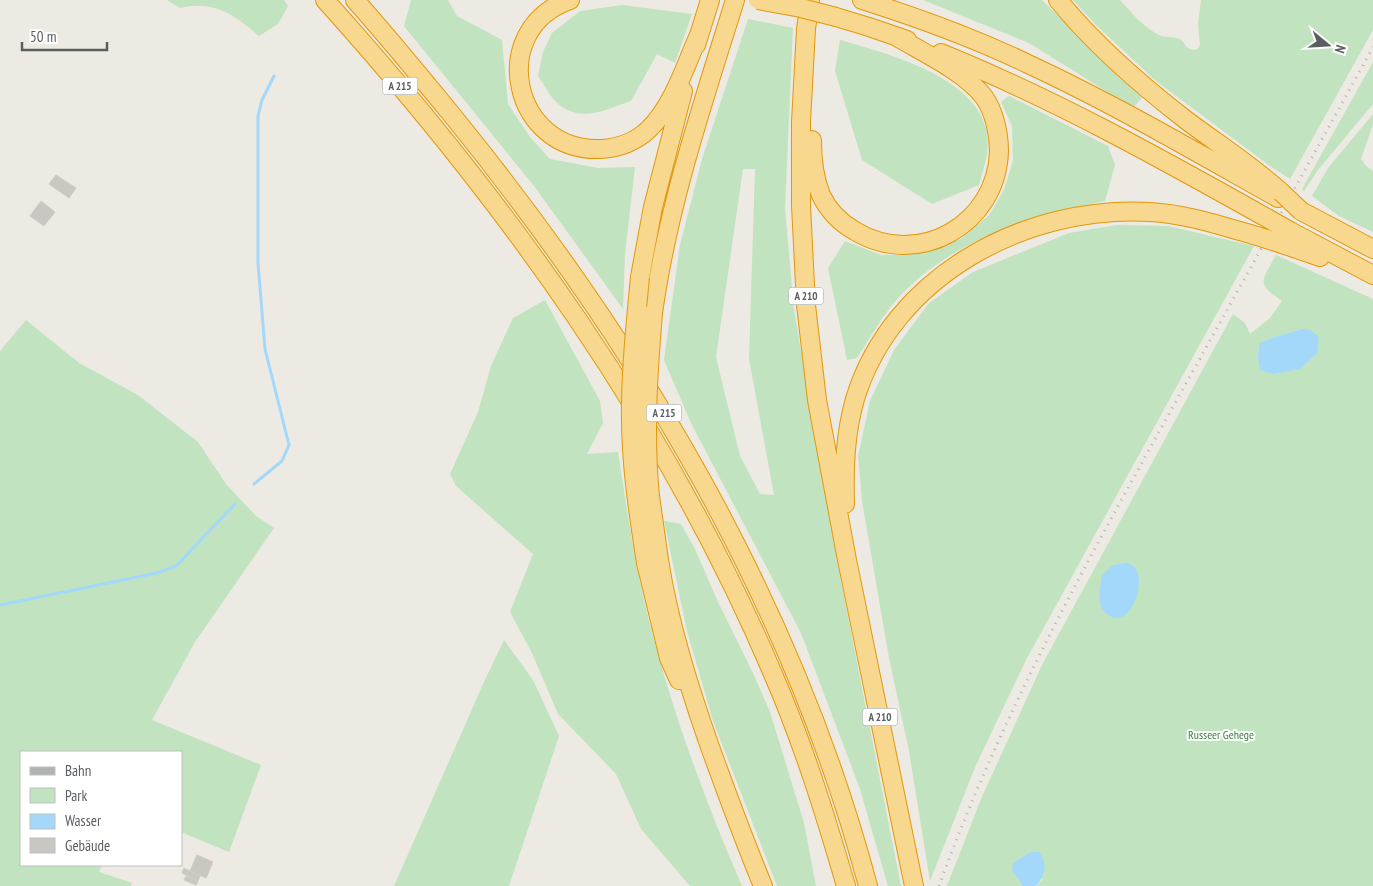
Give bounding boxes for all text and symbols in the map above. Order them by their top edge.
scale bar [22,20,108,52]
north arrow [1303,20,1353,70]
text: 50 m [30,27,56,46]
text: N [1331,43,1350,55]
road number: A 215 [382,78,418,94]
road number: A 210 [788,288,824,304]
road number: A 215 [646,404,682,422]
road number: A 210 [862,709,898,726]
park label: Russeer Gehege [1188,727,1254,742]
legend [20,751,182,866]
text: Bahn [65,761,91,780]
text: Park [65,786,87,805]
text: Wasser [65,811,102,830]
text: Gebäude [65,836,110,855]

